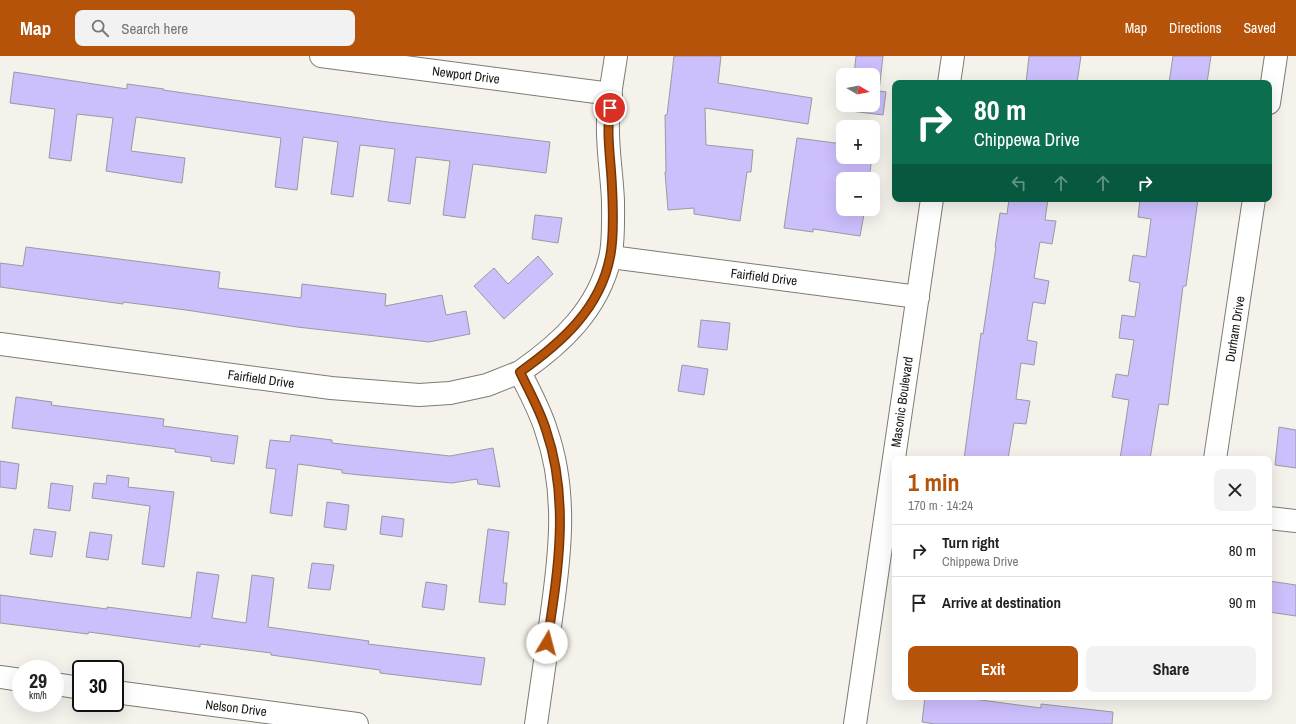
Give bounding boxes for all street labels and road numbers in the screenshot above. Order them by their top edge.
street label: Newport Drive [431,62,501,88]
street label: Fairfield Drive [730,264,798,290]
street label: Durham Drive [1221,295,1249,363]
street label: Masonic Boulevard [887,356,917,448]
street label: Fairfield Drive [227,366,295,392]
street label: Nelson Drive [204,696,268,720]

